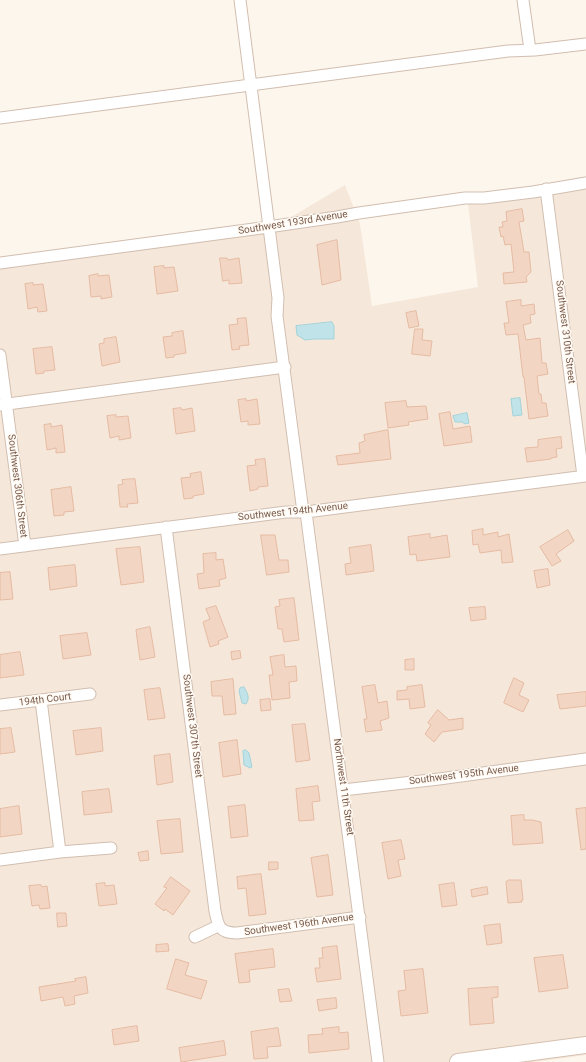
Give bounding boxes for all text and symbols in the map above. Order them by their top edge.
street label: Southwest 193rd Avenue [237,208,349,238]
street label: Southwest 310th Street [553,280,577,384]
street label: Southwest 306th Street [5,434,29,538]
street label: Southwest 194th Avenue [237,500,349,524]
street label: Southwest 307th Street [180,674,204,778]
street label: 194th Court [18,691,72,709]
street label: Northwest 11th Street [330,738,356,836]
street label: Southwest 195th Avenue [408,762,520,788]
street label: Southwest 196th Avenue [243,911,355,939]

